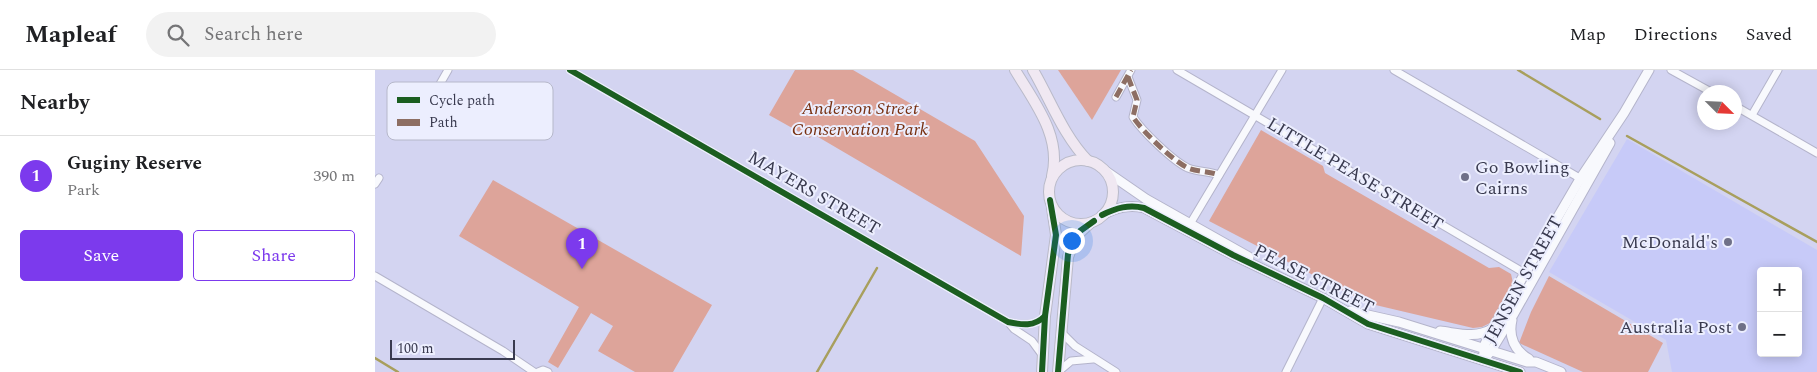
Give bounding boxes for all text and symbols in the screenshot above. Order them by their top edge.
search box [146,12,496,57]
text: Mapleaf [25,17,116,53]
text: Search here [204,20,303,49]
icon: search [164,21,192,49]
text: Map [1570,21,1606,48]
text: Directions [1634,21,1718,48]
text: Saved [1746,21,1792,48]
legend [387,82,553,140]
north arrow [1697,85,1742,130]
text: Nearby [20,87,90,119]
text: Cycle path [429,90,495,111]
park label: Anderson Street Conservation Park [792,95,929,143]
street label: LITTLE PEASE STREET [1262,110,1448,238]
text: Path [429,112,458,133]
street label: MAYERS STREET [743,144,885,242]
text: Guginy Reserve [67,149,202,178]
place label: Go Bowling Cairns [1475,154,1569,202]
text: 1 [32,164,40,188]
text: 390 m [313,164,355,188]
marker: Go Bowling Cairns [1459,171,1471,183]
text: Park [67,178,100,202]
street label: JENSEN STREET [1477,211,1569,349]
pin: 1 [566,228,598,269]
your location [1059,228,1085,254]
place label: McDonald's [1622,229,1718,256]
button: Save [20,230,183,281]
button: Share [193,230,355,281]
marker: McDonald's [1722,236,1734,248]
street label: PEASE STREET [1249,237,1379,321]
map controls [1757,267,1802,357]
button: + [1757,267,1802,312]
button: − [1757,312,1802,357]
place label: Australia Post [1620,314,1732,341]
marker: Australia Post [1736,321,1748,333]
scale bar [390,337,515,360]
text: 100 m [397,338,434,359]

